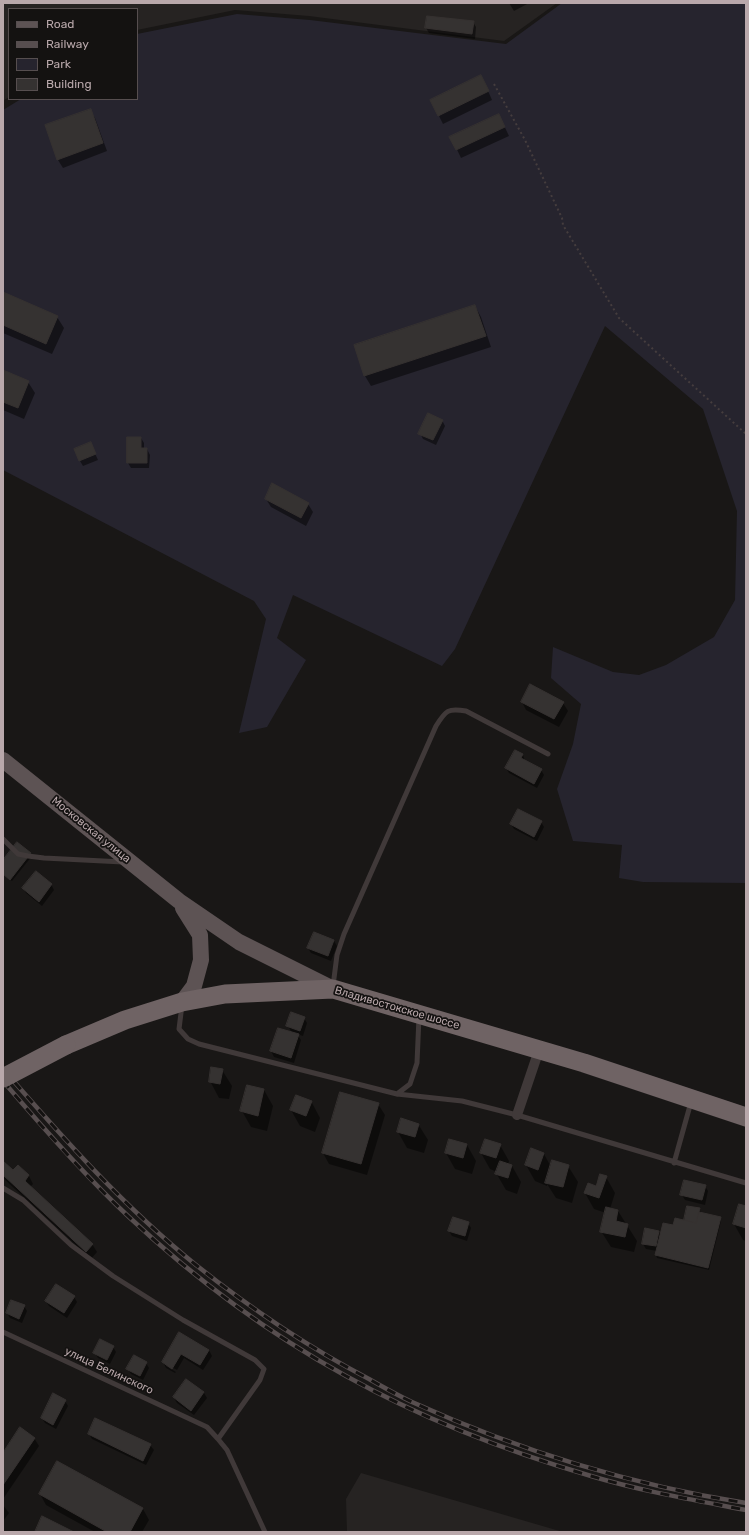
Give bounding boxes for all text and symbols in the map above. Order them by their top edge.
legend [8,8,138,100]
text: Road [46,17,74,31]
text: Railway [46,37,89,51]
text: Park [46,57,71,71]
text: Building [46,77,92,91]
street label: Московская улица [49,794,133,866]
street label: Владивостокское шоссе [333,984,461,1032]
street label: улица Белинского [63,1345,155,1397]

